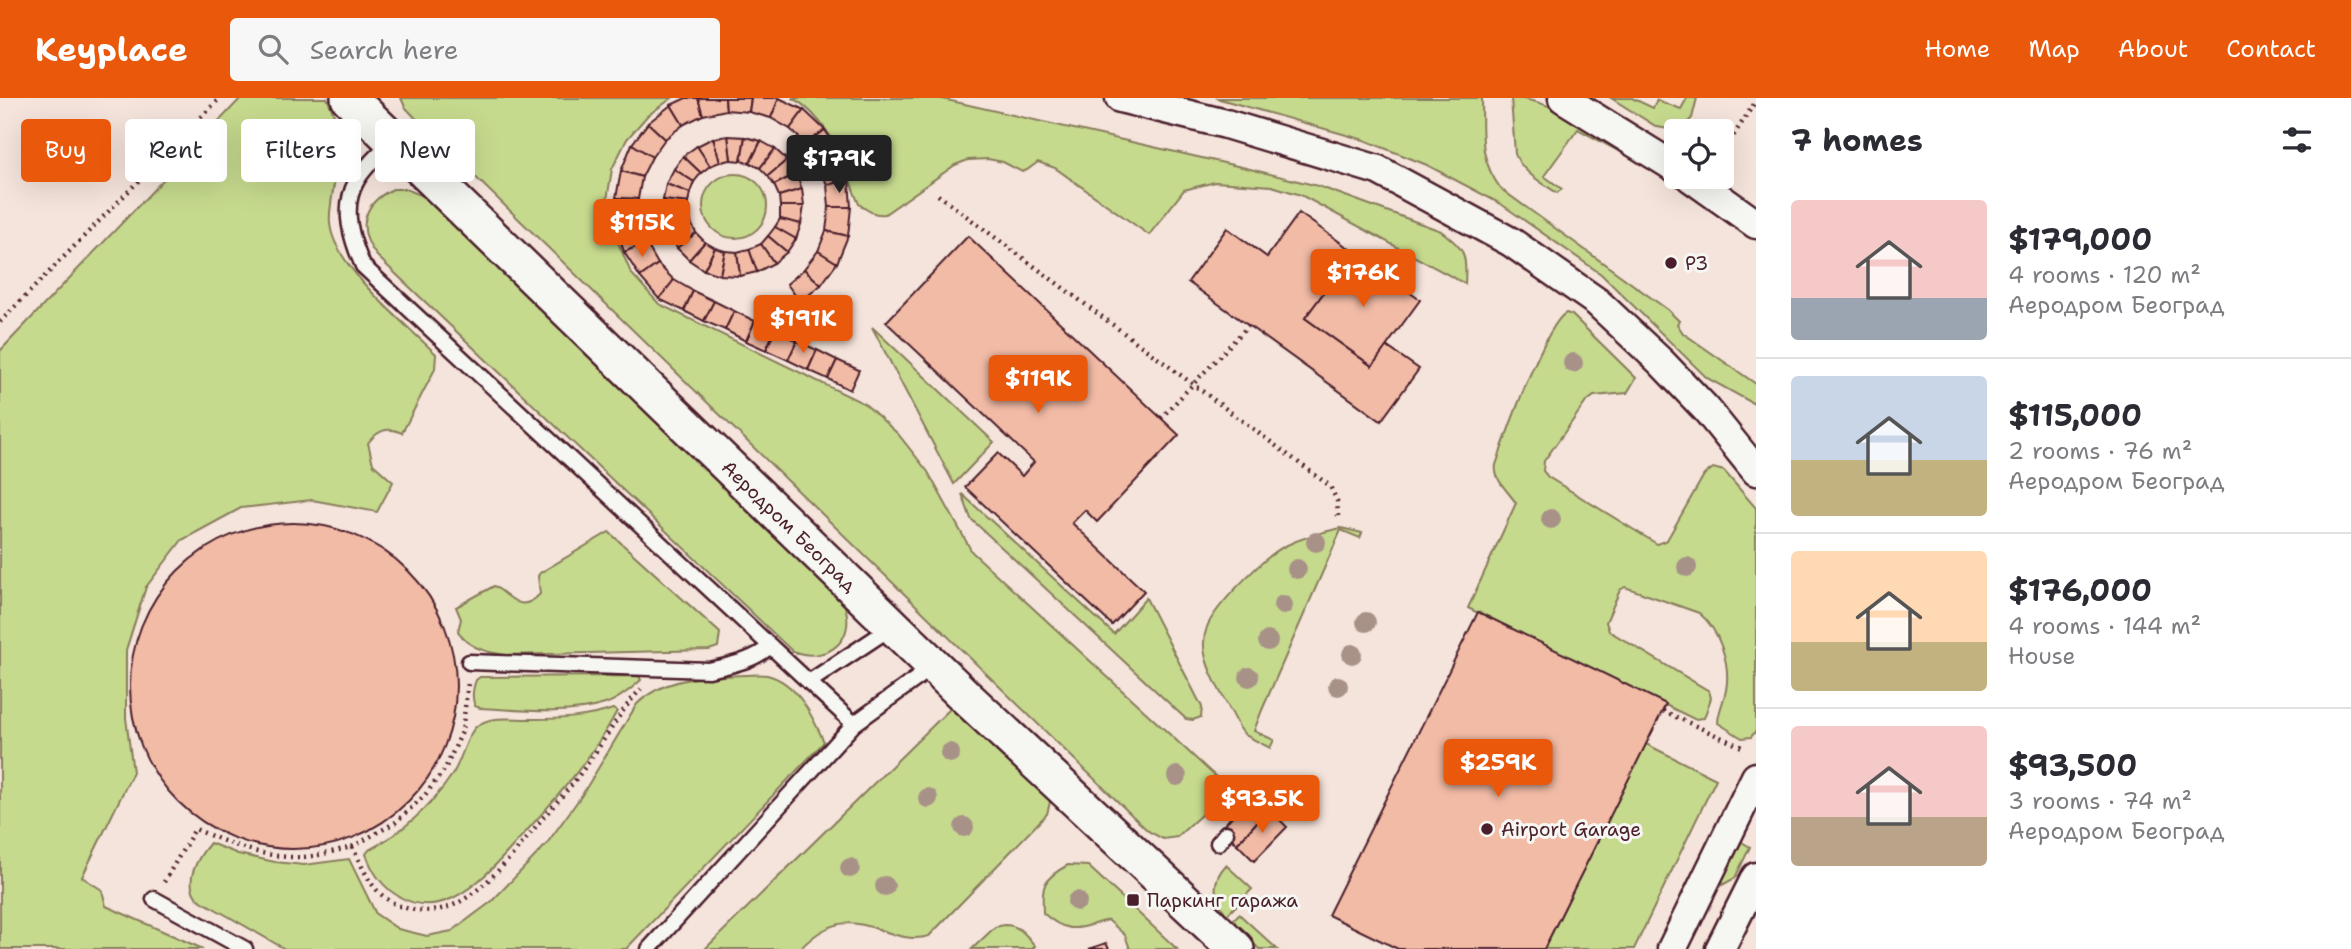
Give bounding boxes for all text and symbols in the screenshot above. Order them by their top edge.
search box [230,18,720,81]
text: Keyplace [35,27,188,72]
icon: search [254,30,292,68]
text: Search here [310,32,458,67]
text: Home [1924,33,1990,65]
text: Map [2028,33,2080,65]
text: About [2118,33,2188,65]
text: Contact [2226,33,2316,65]
chip: Buy [21,119,111,182]
chip: Rent [125,119,227,182]
chip: Filters [241,119,361,182]
chip: New [375,119,475,182]
map controls [1664,119,1734,189]
button: locate [1664,119,1734,189]
text: 7 homes [1791,120,1923,161]
icon: filters [2278,121,2316,159]
pin: $179K [790,136,888,195]
text: $179K [803,143,875,173]
pin: $115K [593,200,691,259]
text: $115K [609,207,675,237]
text: $179,000 [2008,219,2152,260]
icon: home [1847,228,1931,312]
pin: $176K [1314,250,1412,309]
place label: P3 [1685,251,1708,276]
marker: P3 [1663,255,1679,271]
text: $176K [1327,257,1399,287]
text: 4 rooms · 120 m² [2008,260,2201,290]
text: Аеродром Београд [2008,290,2225,320]
pin: $191K [754,296,852,355]
text: $191K [770,303,836,333]
pin: $119K [989,356,1087,415]
text: $119K [1005,363,1071,393]
text: $115,000 [2008,395,2142,436]
icon: home [1847,404,1931,488]
text: 2 rooms · 76 m² [2008,436,2192,466]
street label: Аеродром Београд [717,454,862,597]
text: Аеродром Београд [2008,466,2225,496]
text: $176,000 [2008,570,2152,611]
icon: home [1847,579,1931,663]
text: 4 rooms · 144 m² [2008,611,2201,641]
text: House [2008,641,2076,671]
pin: $259K [1449,740,1547,799]
text: $93,500 [2008,745,2137,786]
text: $259K [1460,747,1536,777]
icon: home [1847,754,1931,838]
pin: $93.5K [1205,776,1319,835]
text: $93.5K [1221,783,1303,813]
text: 3 rooms · 74 m² [2008,786,2192,816]
text: Аеродром Београд [2008,816,2225,846]
place label: Airport Garage [1501,817,1641,842]
marker: Airport Garage [1479,821,1495,837]
place label: Паркинг гаража [1147,888,1298,913]
marker: Паркинг гаража [1125,892,1141,908]

